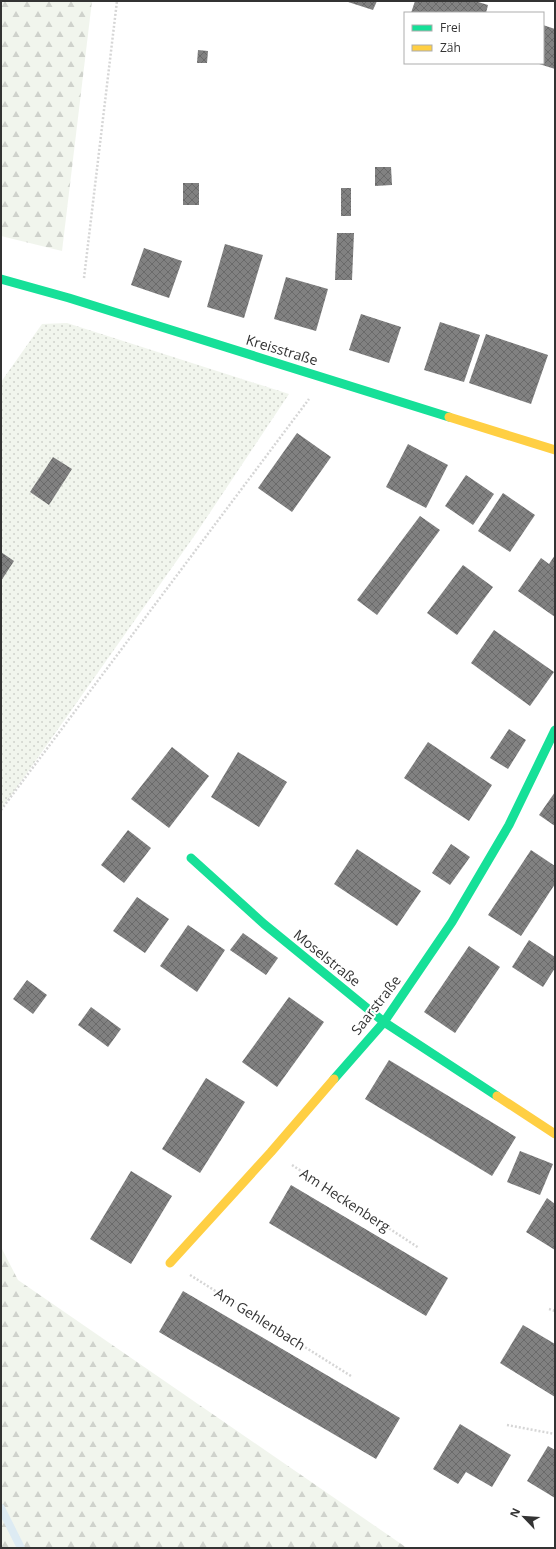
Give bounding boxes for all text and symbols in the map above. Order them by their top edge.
legend [404,12,544,64]
text: Frei [440,19,461,36]
text: Zäh [440,39,461,56]
street label: Kreisstraße [244,330,320,369]
street label: Moselstraße [290,925,365,991]
street label: Saarstraße [346,971,405,1038]
street label: Am Heckenberg [297,1163,394,1236]
street label: Am Gehlenbach [211,1283,309,1354]
north arrow [504,1497,544,1537]
text: N [506,1505,523,1520]

